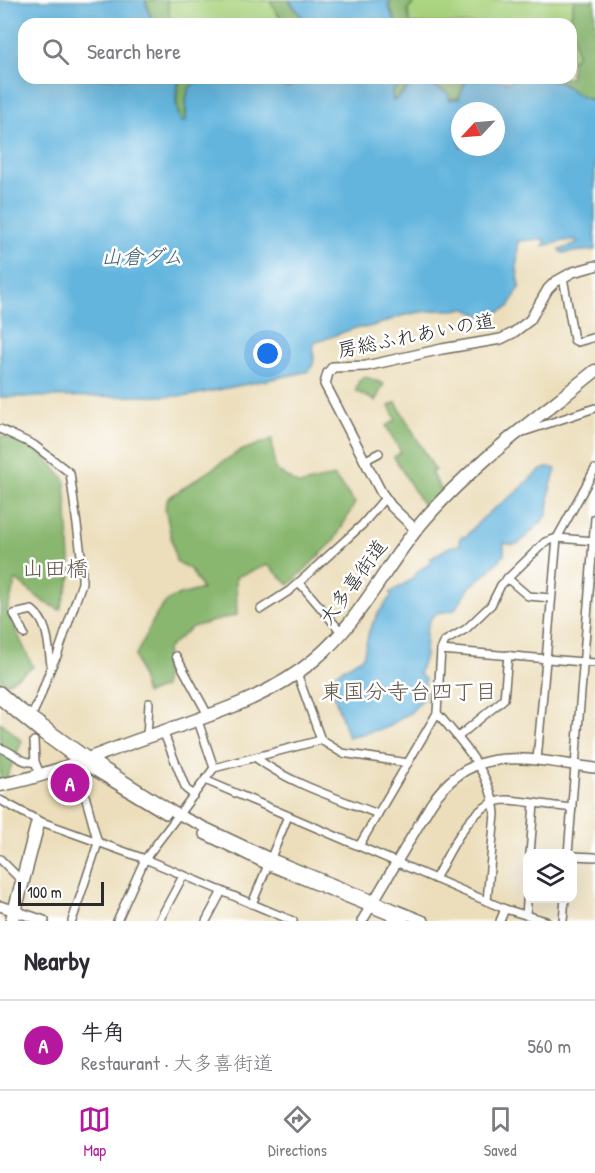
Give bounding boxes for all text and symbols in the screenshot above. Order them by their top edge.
search box [18,18,577,84]
icon: search [39,35,72,68]
text: Search here [87,36,181,66]
north arrow [451,102,505,156]
water label: 山倉ダム [101,242,183,271]
street label: 房総ふれあいの道 [335,306,497,363]
your location [253,339,282,368]
street label: 大多喜街道 [312,533,393,630]
district label: 山田橋 [22,553,88,583]
district label: 東国分寺台四丁目 [321,676,497,706]
pin: A [50,760,90,806]
map controls [523,849,577,903]
button: layers [523,849,577,903]
scale bar [18,879,104,906]
text: 100 m [27,881,62,903]
text: Nearby [24,943,90,978]
text: 牛角 [81,1017,125,1047]
text: A [39,1032,48,1059]
text: 560 m [527,1032,571,1059]
text: Restaurant · 大多喜街道 [81,1049,273,1076]
tab: Map [78,1103,111,1161]
tab: Directions [268,1103,327,1161]
tab: Saved [484,1103,517,1161]

